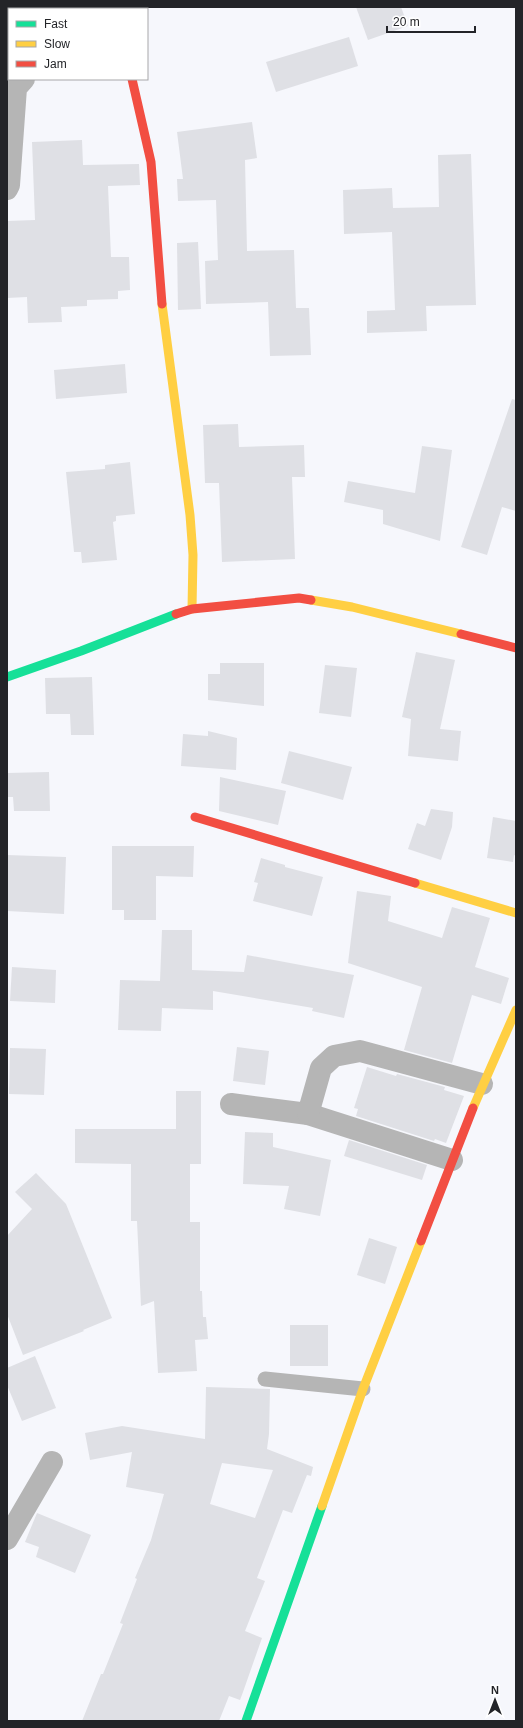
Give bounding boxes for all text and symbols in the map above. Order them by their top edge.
legend [8,8,148,80]
scale bar [387,8,475,34]
text: 20 m [393,15,420,29]
text: Fast [44,17,68,31]
text: Slow [44,37,70,51]
text: Jam [44,57,67,71]
north arrow [475,1680,515,1720]
text: N [491,1684,499,1696]

